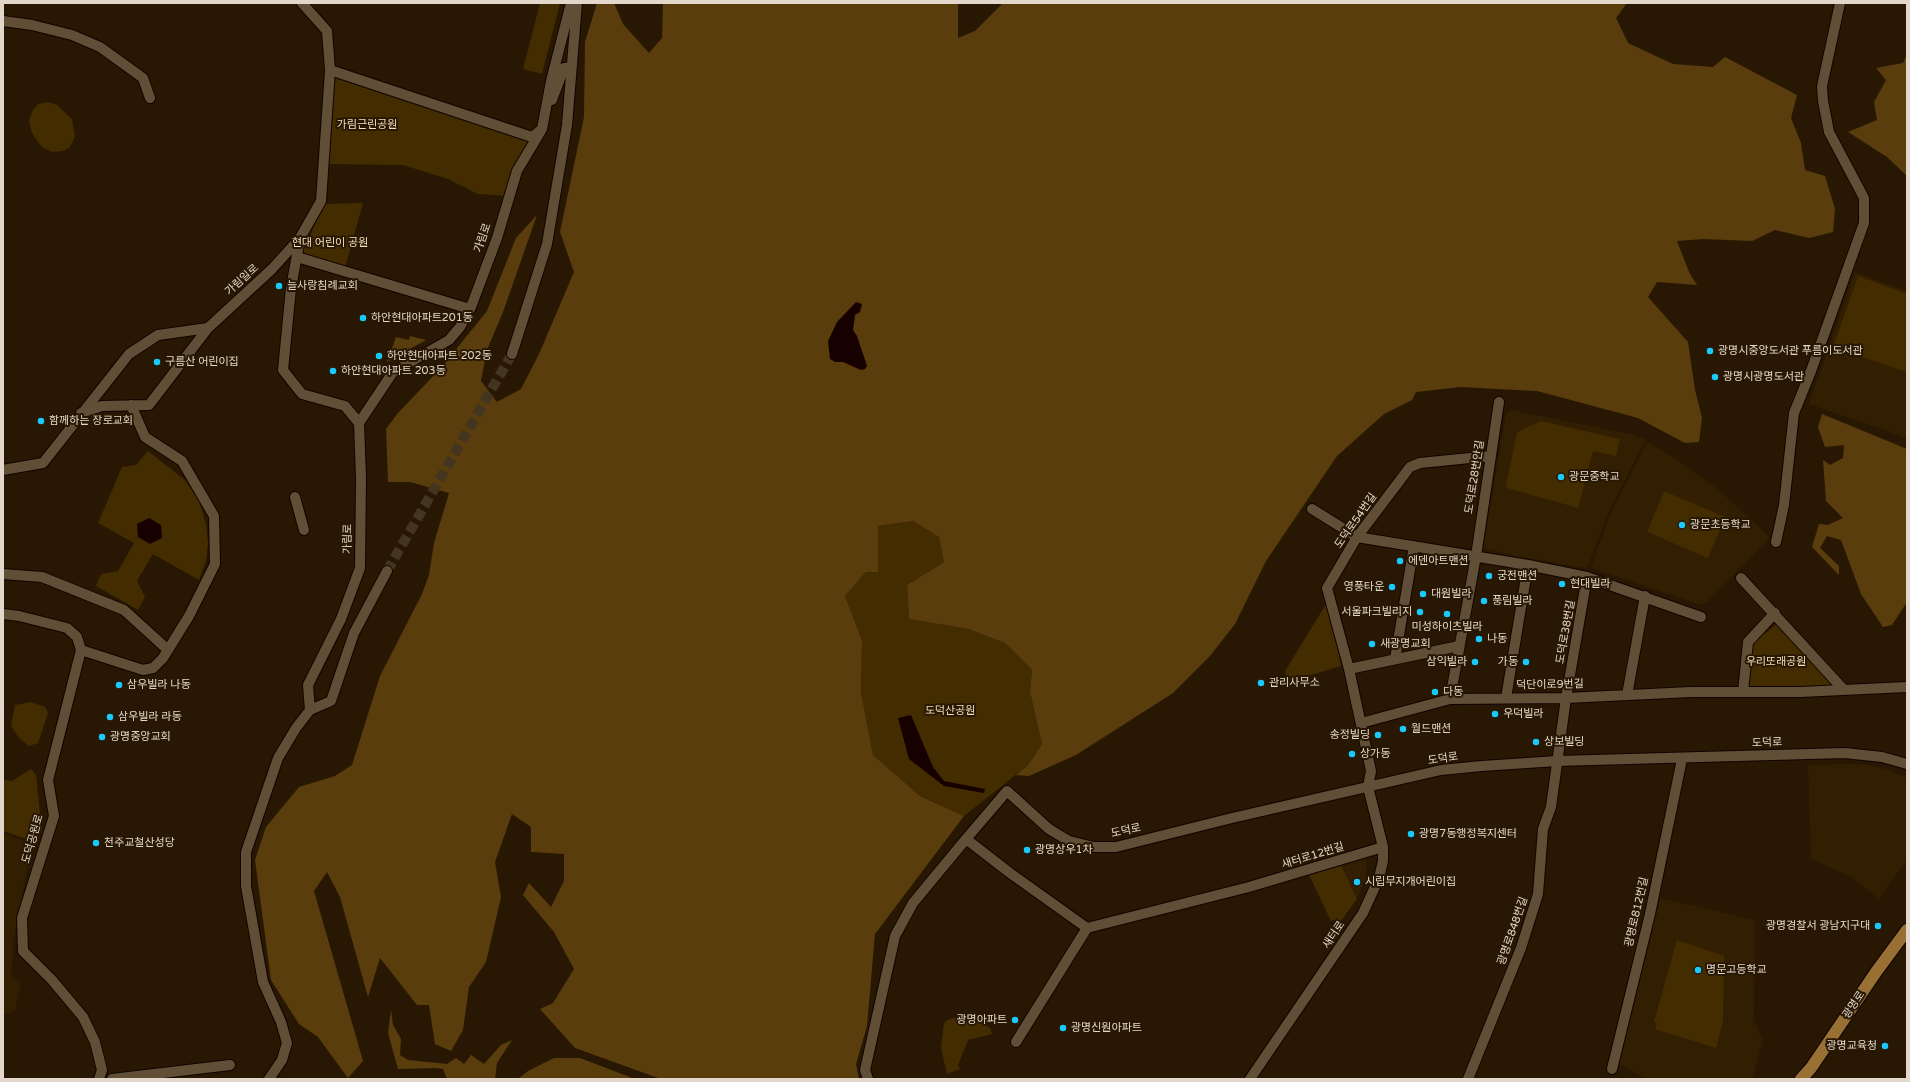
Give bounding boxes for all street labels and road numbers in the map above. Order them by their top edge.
street label: 가림로 [472,221,494,255]
street label: 가림일로 [223,262,261,298]
street label: 도덕로28번안길 [1463,439,1487,515]
street label: 도덕로54번길 [1332,491,1380,551]
street label: 가림로 [341,524,355,554]
street label: 도덕로38번길 [1554,599,1578,665]
street label: 덕단이로9번길 [1516,678,1584,692]
street label: 도덕로 [1752,736,1782,750]
street label: 도덕로 [1427,750,1459,768]
street label: 도덕공원로 [20,813,46,865]
street label: 도덕로 [1110,821,1142,841]
street label: 새터로12번길 [1280,840,1346,872]
street label: 광명로812번길 [1623,876,1651,948]
street label: 광명로848번길 [1495,895,1531,967]
street label: 새터로 [1320,919,1348,951]
street label: 광명로 [1840,989,1868,1021]

